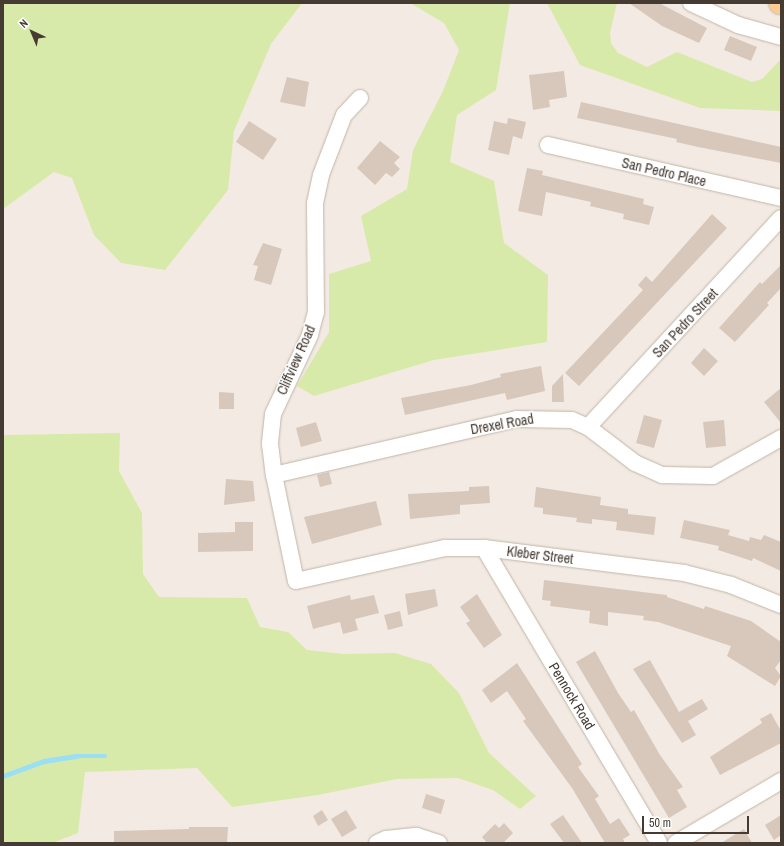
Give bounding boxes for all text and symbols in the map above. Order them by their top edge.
north arrow [12,12,52,52]
text: N [16,16,31,31]
street label: San Pedro Place [620,154,708,190]
street label: San Pedro Street [649,285,721,361]
street label: Cliffview Road [273,323,319,397]
street label: Drexel Road [469,410,535,438]
street label: Kleber Street [506,543,574,567]
street label: Pennock Road [545,659,599,733]
scale bar [644,808,751,834]
text: 50 m [649,815,671,831]

